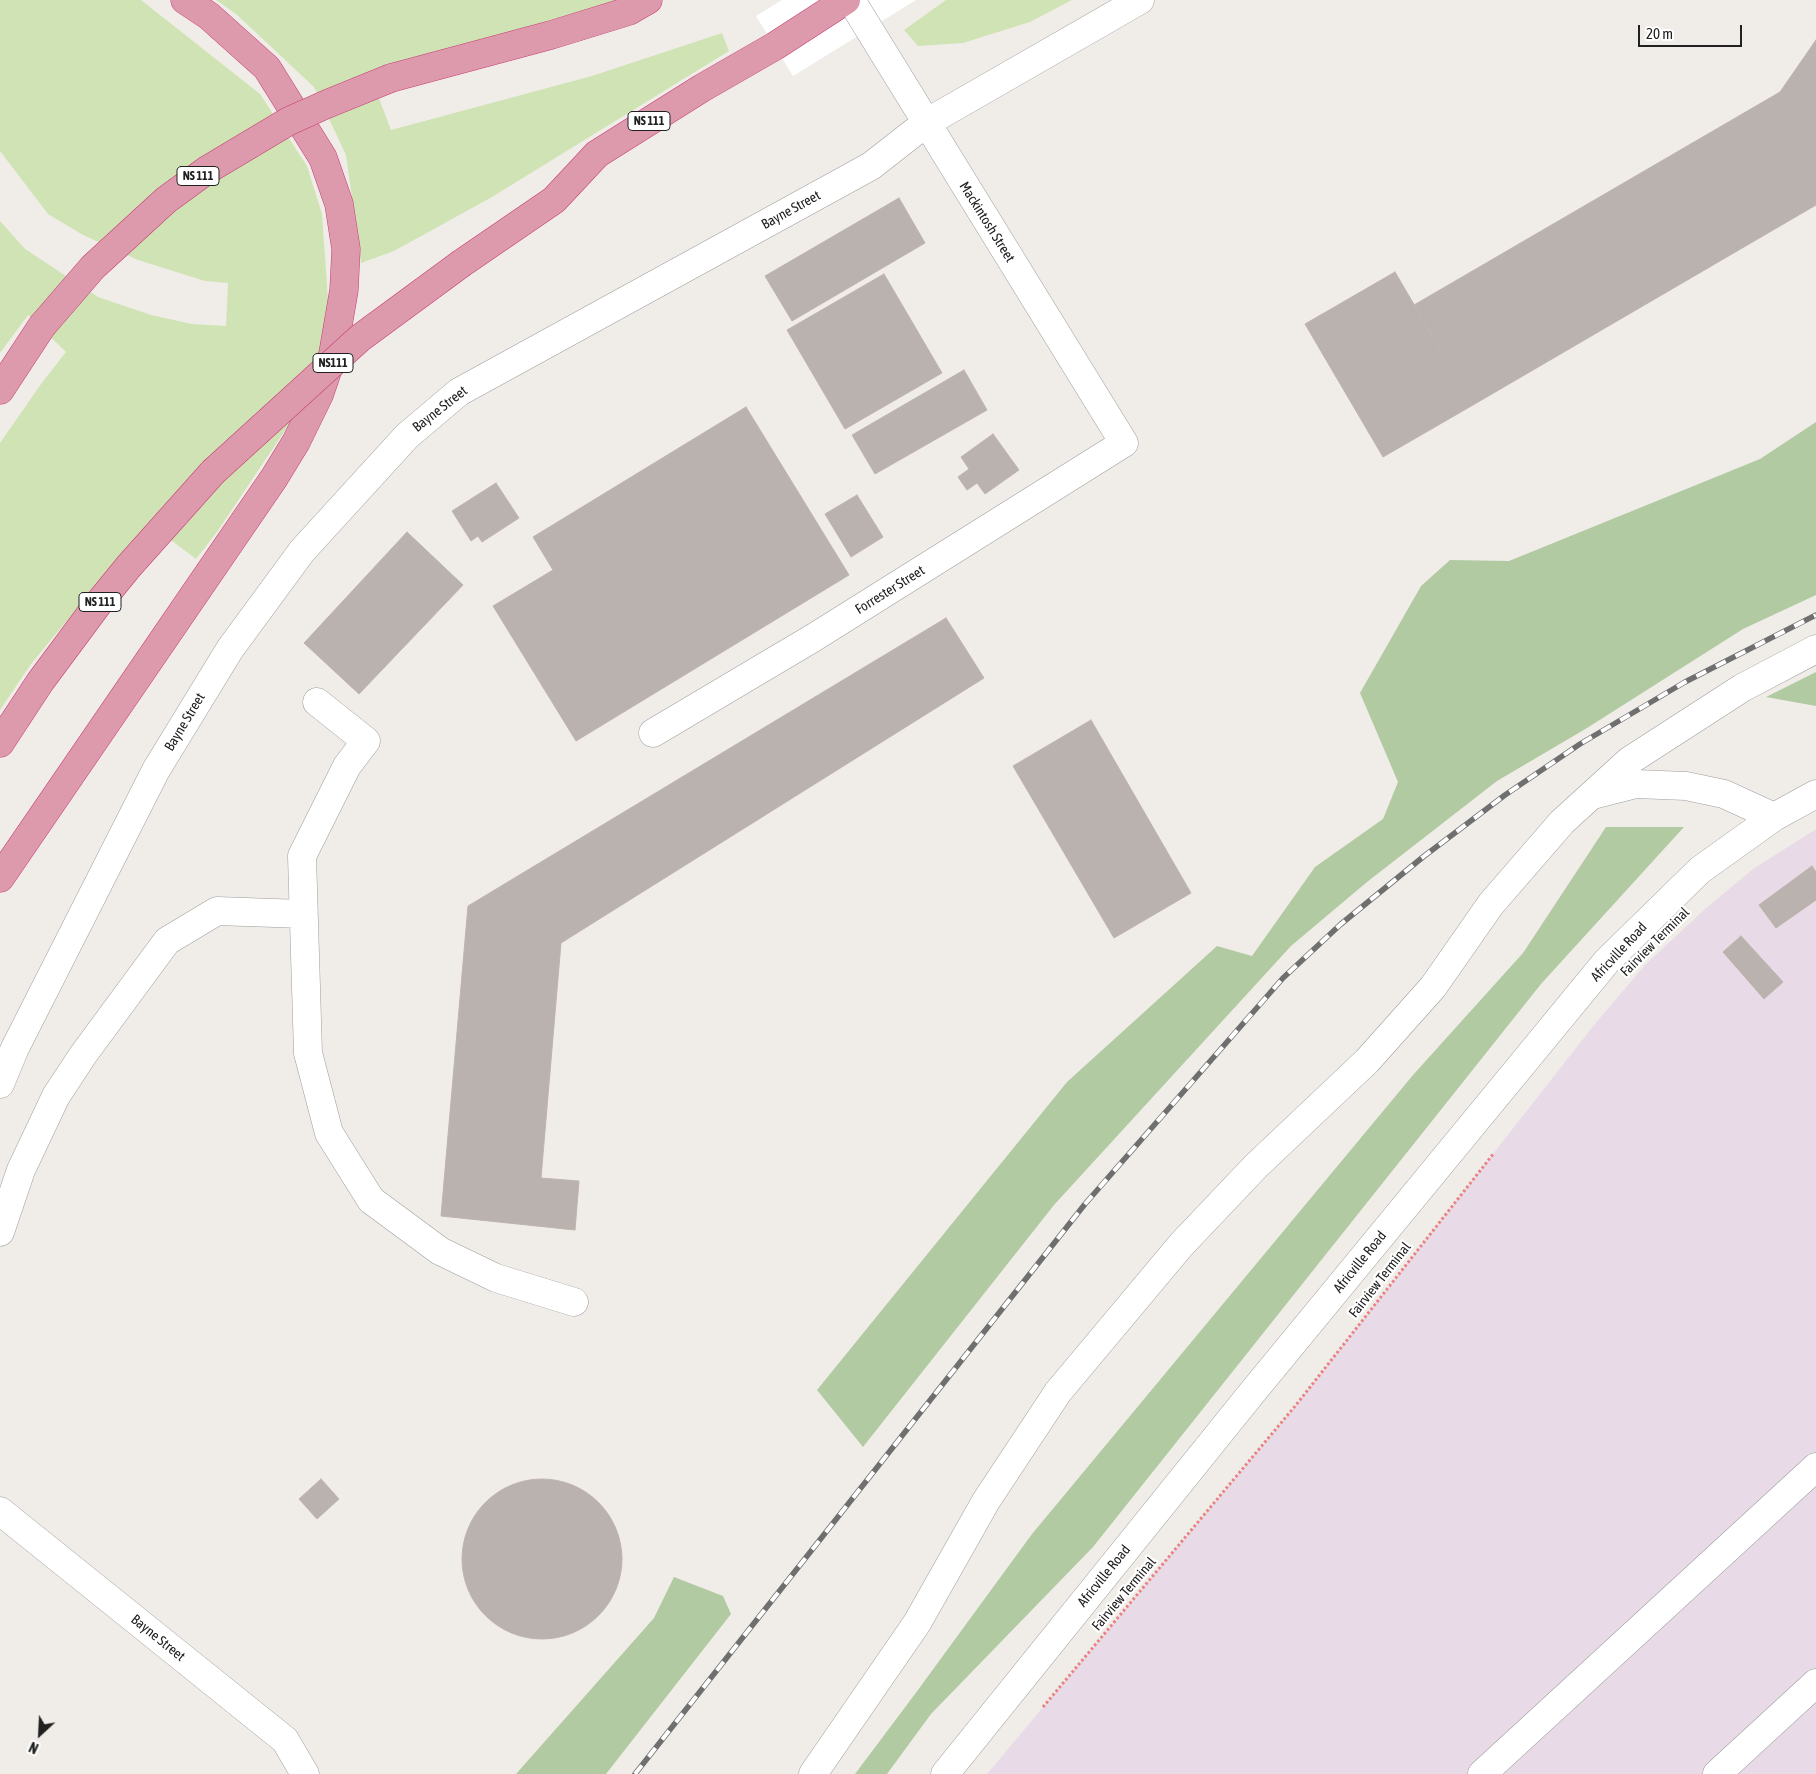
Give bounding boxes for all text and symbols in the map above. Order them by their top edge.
scale bar [1641,15,1745,47]
text: 20 m [1646,25,1673,42]
road number: NS 111 [628,112,670,130]
road number: NS 111 [177,167,219,186]
street label: Mackintosh Street [956,179,1018,265]
street label: Bayne Street [759,187,823,233]
road number: NS111 [313,353,353,372]
street label: Bayne Street [409,382,471,436]
street label: Forrester Street [852,562,928,618]
road number: NS 111 [79,592,121,612]
street label: Bayne Street [161,690,209,754]
street label: Fairview Terminal [1617,904,1693,980]
street label: Africville Road [1587,919,1651,985]
street label: Africville Road [1330,1228,1390,1296]
street label: Fairview Terminal [1345,1239,1415,1321]
street label: Africville Road [1074,1542,1134,1610]
street label: Fairview Terminal [1088,1554,1160,1634]
street label: Bayne Street [128,1611,188,1665]
north arrow [15,1709,65,1759]
text: N [27,1739,41,1757]

